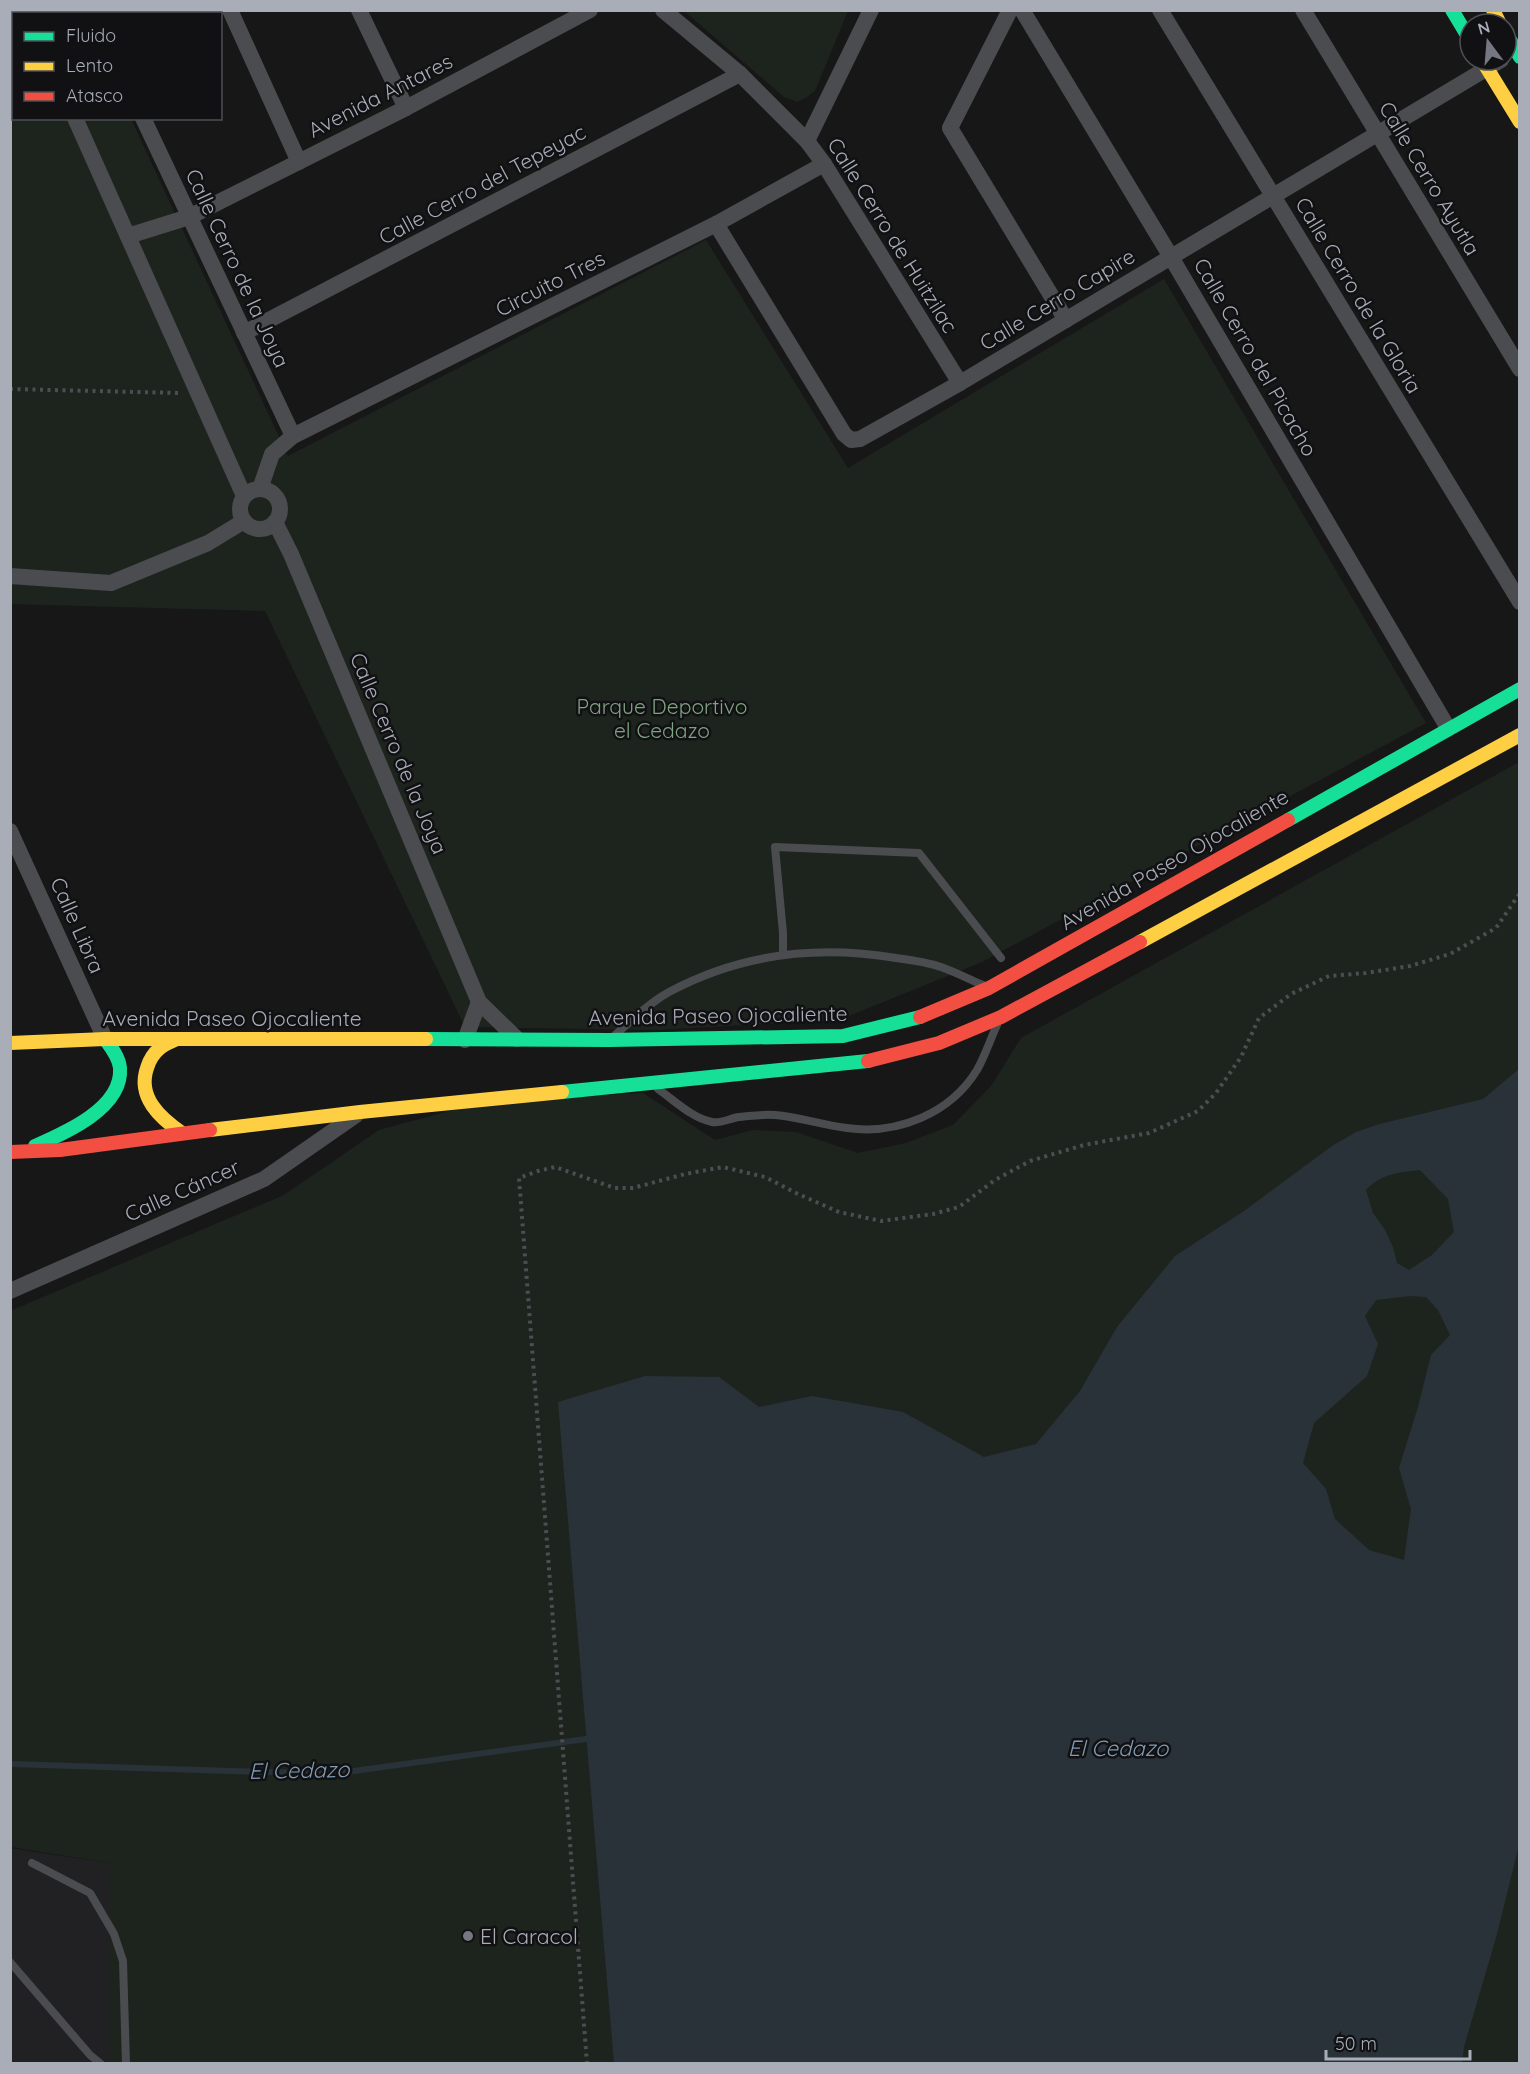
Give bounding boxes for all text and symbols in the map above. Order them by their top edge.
legend [12,12,222,120]
north arrow [1458,12,1518,72]
text: N [1475,16,1492,39]
text: Fluido [66,24,116,47]
street label: Avenida Antares [303,47,457,143]
text: Lento [66,54,113,77]
text: Atasco [66,84,123,107]
street label: Calle Cerro Ayutla [1374,96,1486,260]
street label: Calle Cerro del Tepeyac [374,118,590,250]
street label: Calle Cerro de Huitzilac [822,133,964,337]
street label: Calle Cerro de la Joya [181,165,295,371]
street label: Calle Cerro de la Gloria [1290,192,1428,398]
street label: Calle Cerro Capire [975,242,1139,356]
street label: Circuito Tres [491,244,609,322]
street label: Calle Cerro del Picacho [1189,253,1323,461]
street label: Calle Cerro de la Joya [345,648,453,858]
park label: Parque Deportivo el Cedazo [577,693,747,743]
street label: Avenida Paseo Ojocaliente [1055,783,1293,935]
street label: Calle Libra [45,873,111,977]
street label: Avenida Paseo Ojocaliente [588,1000,848,1030]
street label: Avenida Paseo Ojocaliente [102,1005,362,1031]
street label: Calle Cáncer [121,1153,243,1227]
water label: El Cedazo [1068,1734,1170,1762]
water label: El Cedazo [248,1755,351,1785]
place label: El Caracol [480,1923,578,1949]
marker: El Caracol [461,1929,475,1943]
scale bar [1326,2023,1470,2061]
text: 50 m [1335,2032,1377,2055]

